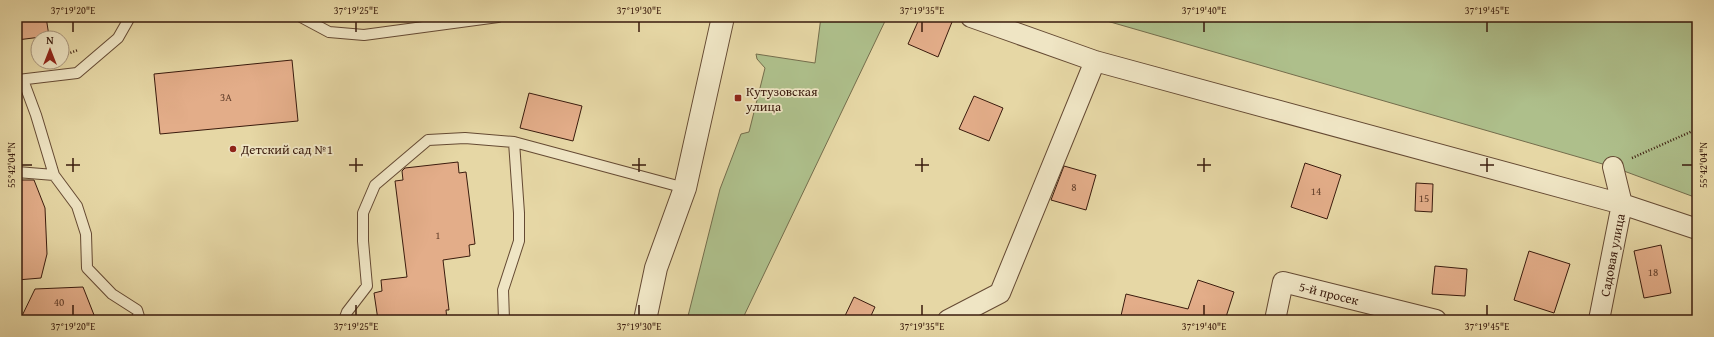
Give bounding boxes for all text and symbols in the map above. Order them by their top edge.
text: 37°19'20"E [51,3,95,18]
text: 37°19'25"E [334,3,378,18]
text: 37°19'30"E [617,3,661,18]
text: 37°19'35"E [900,3,944,18]
text: 37°19'40"E [1182,3,1226,18]
text: 37°19'45"E [1465,3,1509,18]
north arrow [30,30,70,70]
text: N [46,32,54,48]
place label: Кутузовская улица [745,82,818,116]
house number: 3А [220,89,232,105]
marker: Кутузовская улица [733,93,743,103]
place label: Детский сад №1 [240,140,333,159]
text: 55°42'04"N [4,142,19,188]
text: 55°42'04"N [1696,142,1711,188]
marker: Детский сад №1 [228,144,238,154]
house number: 8 [1071,179,1077,195]
house number: 14 [1311,183,1321,199]
house number: 15 [1419,190,1429,206]
street label: Садовая улица [1595,211,1630,298]
house number: 1 [435,227,441,243]
house number: 18 [1648,264,1658,280]
street label: 5-й просек [1297,277,1361,310]
house number: 40 [54,294,64,310]
text: 37°19'20"E [51,319,95,334]
text: 37°19'25"E [334,319,378,334]
text: 37°19'30"E [617,319,661,334]
text: 37°19'35"E [900,319,944,334]
text: 37°19'40"E [1182,319,1226,334]
text: 37°19'45"E [1465,319,1509,334]

